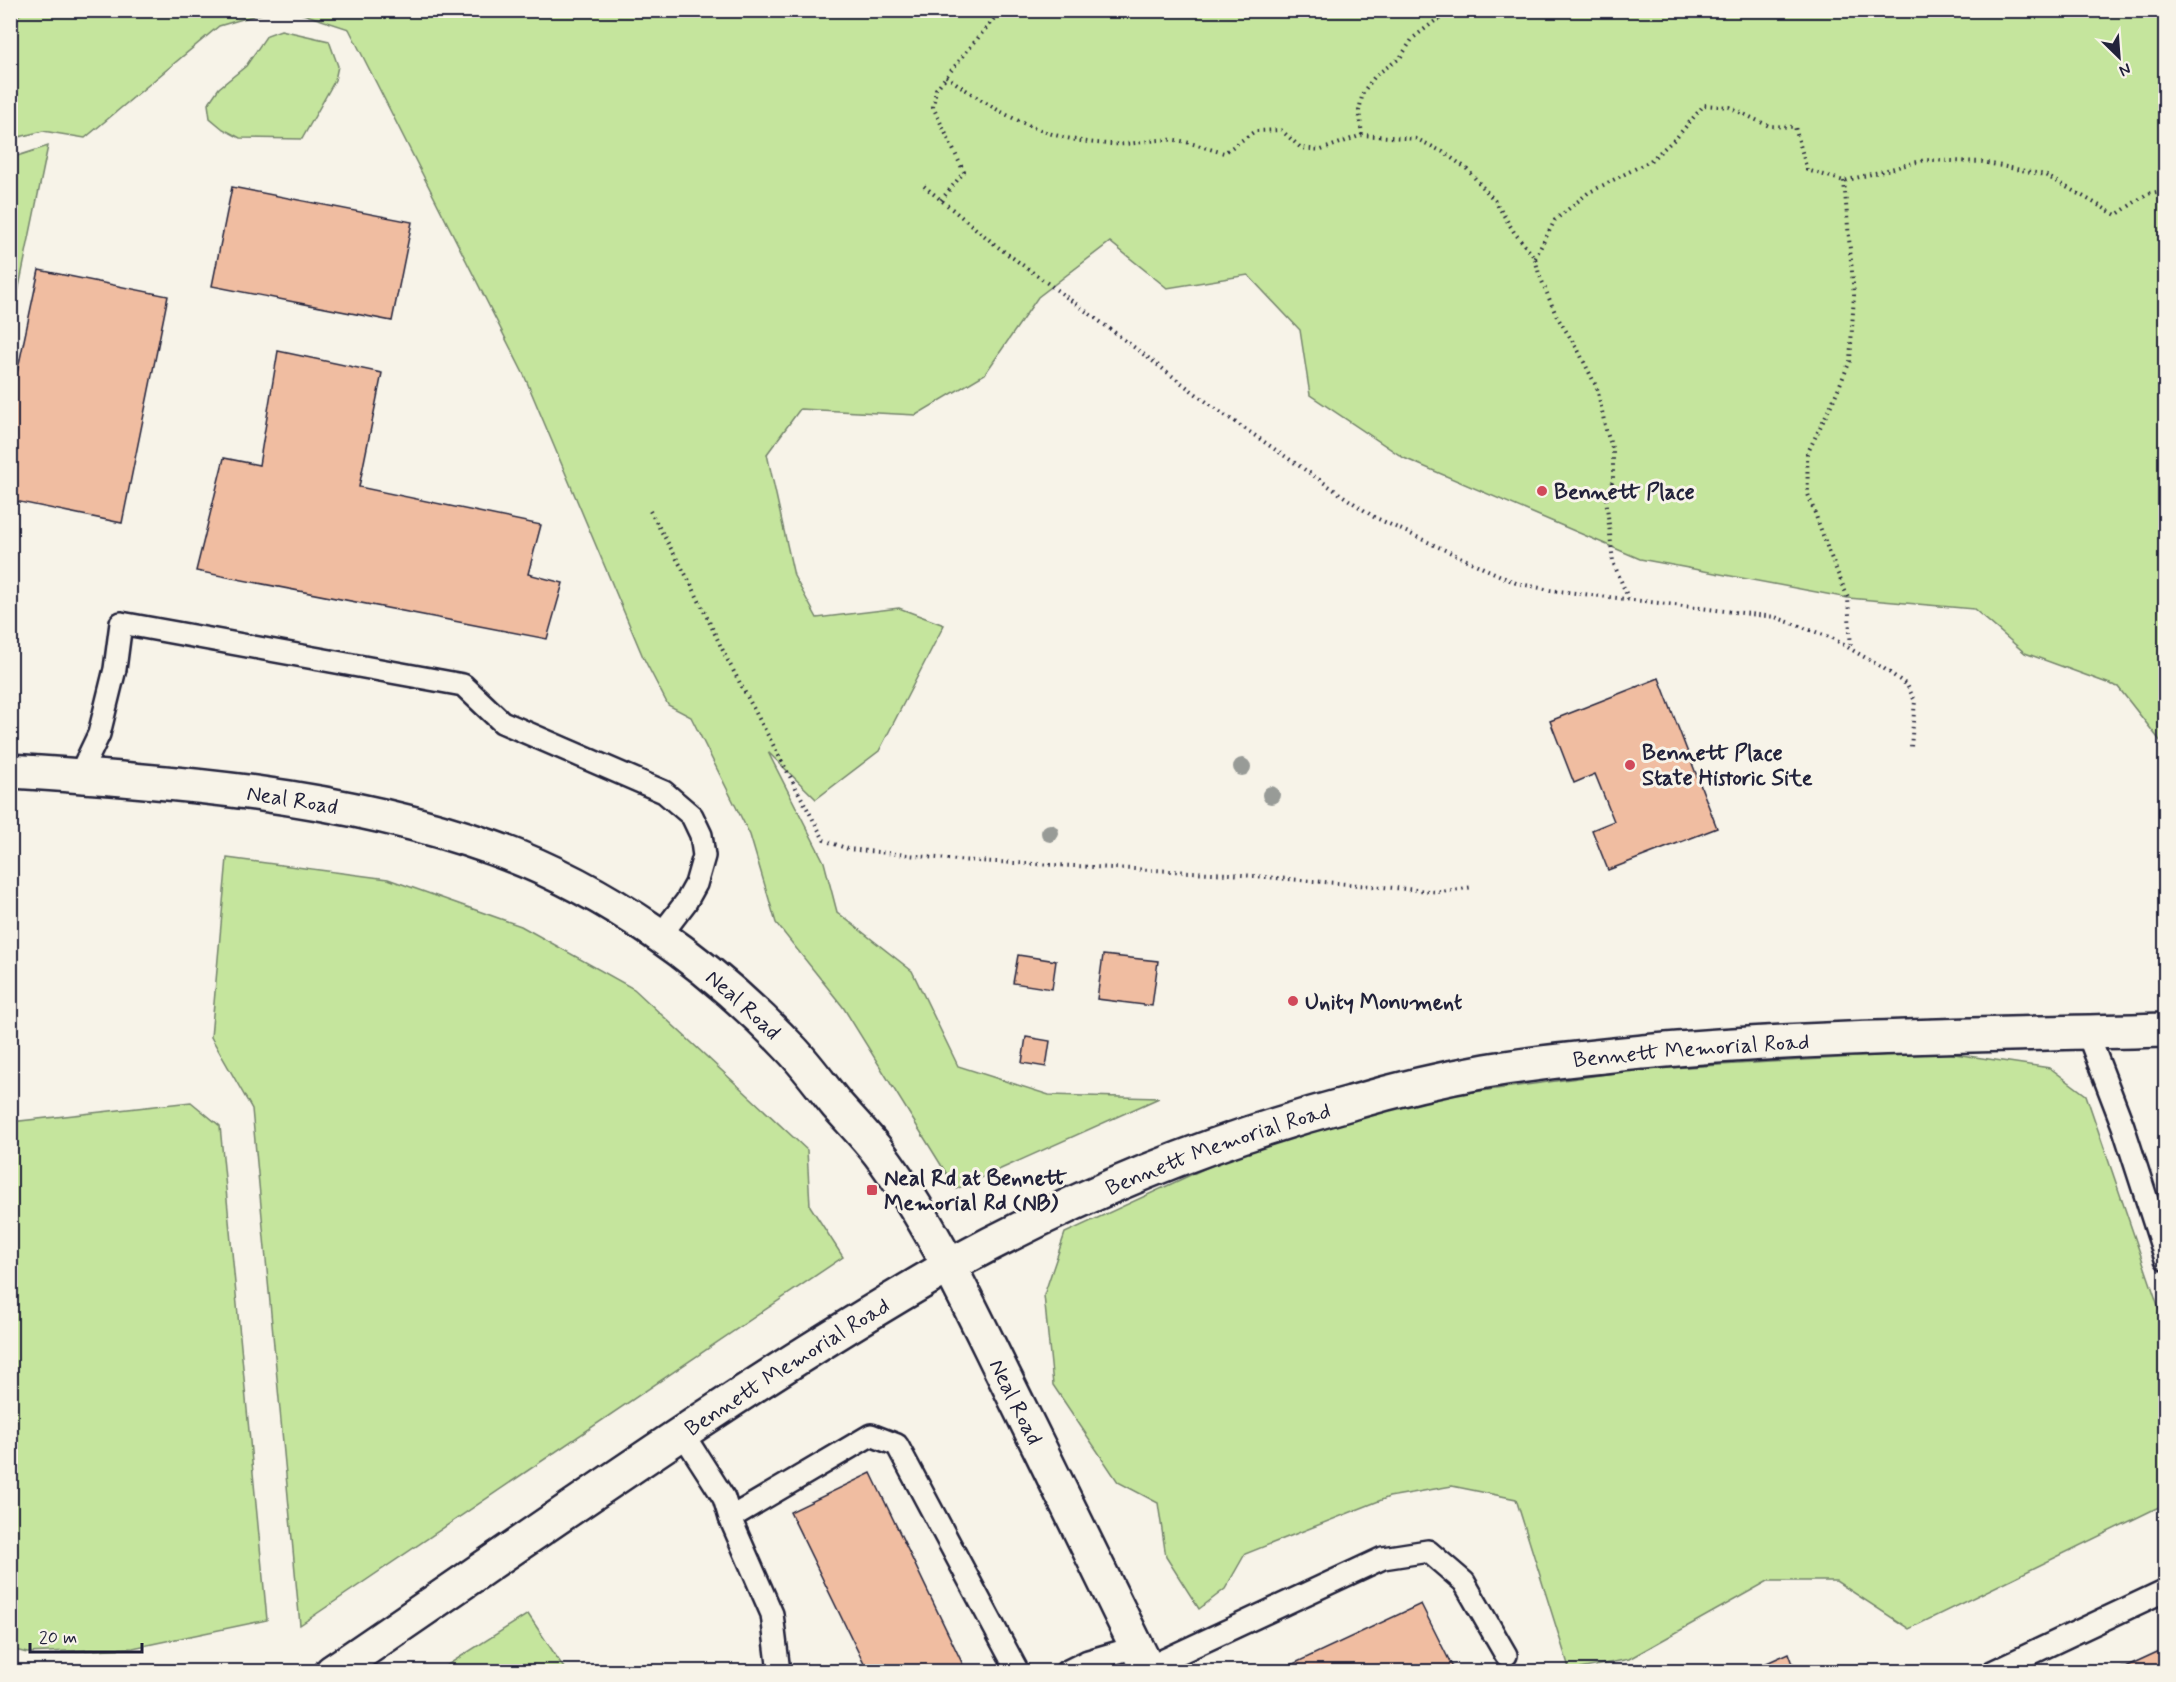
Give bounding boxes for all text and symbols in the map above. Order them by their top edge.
north arrow [2089,27,2149,87]
text: N [2115,57,2134,81]
place label: Bennett Place [1554,479,1695,507]
marker: Bennett Place [1535,484,1549,498]
place label: Bennett Place State Historic Site [1642,740,1813,793]
marker: Bennett Place State Historic Site [1623,758,1637,772]
street label: Neal Road [245,780,340,822]
street label: Neal Road [699,964,786,1047]
place label: Unity Monument [1305,989,1462,1017]
marker: Unity Monument [1286,994,1300,1008]
street label: Bennett Memorial Road [1572,1029,1810,1075]
street label: Bennett Memorial Road [1101,1097,1334,1203]
place label: Neal Rd at Bennett Memorial Rd (NB) [884,1165,1067,1218]
marker: Neal Rd at Bennett Memorial Rd (NB) [865,1183,879,1197]
street label: Bennett Memorial Road [680,1292,895,1443]
street label: Neal Road [982,1355,1048,1450]
scale bar [30,1616,142,1654]
text: 20 m [39,1626,77,1650]

